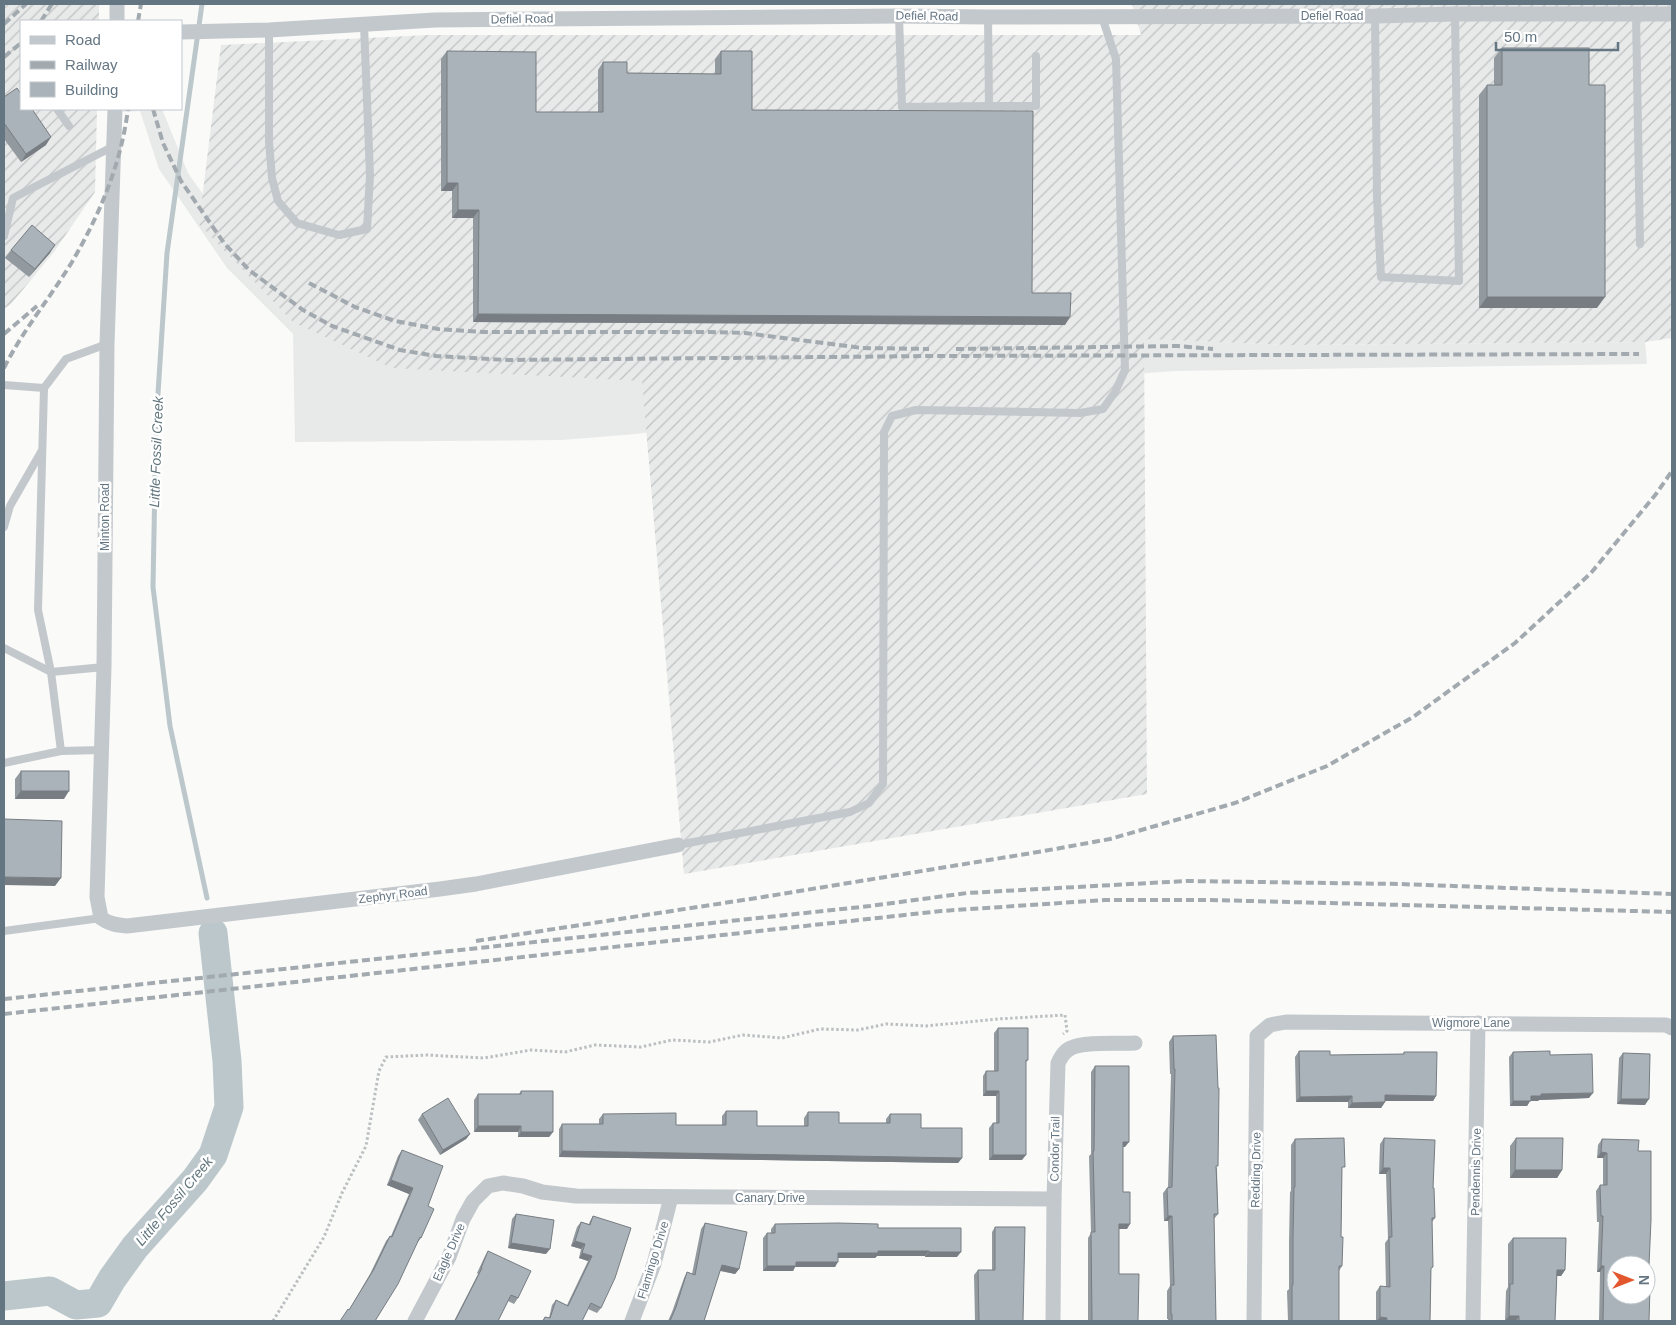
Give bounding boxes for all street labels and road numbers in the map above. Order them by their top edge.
street label: Defiel Road [896,8,958,24]
street label: Defiel Road [1301,9,1363,23]
street label: Defiel Road [491,11,553,27]
street label: Minton Road [98,483,112,551]
street label: Zephyr Road [358,884,428,906]
street label: Wigmore Lane [1432,1016,1510,1030]
street label: Condor Trail [1047,1116,1063,1182]
street label: Pendennis Drive [1468,1128,1484,1216]
street label: Redding Drive [1248,1132,1264,1208]
street label: Canary Drive [735,1191,805,1205]
street label: Flamingo Drive [635,1219,672,1301]
street label: Eagle Drive [430,1221,468,1283]

